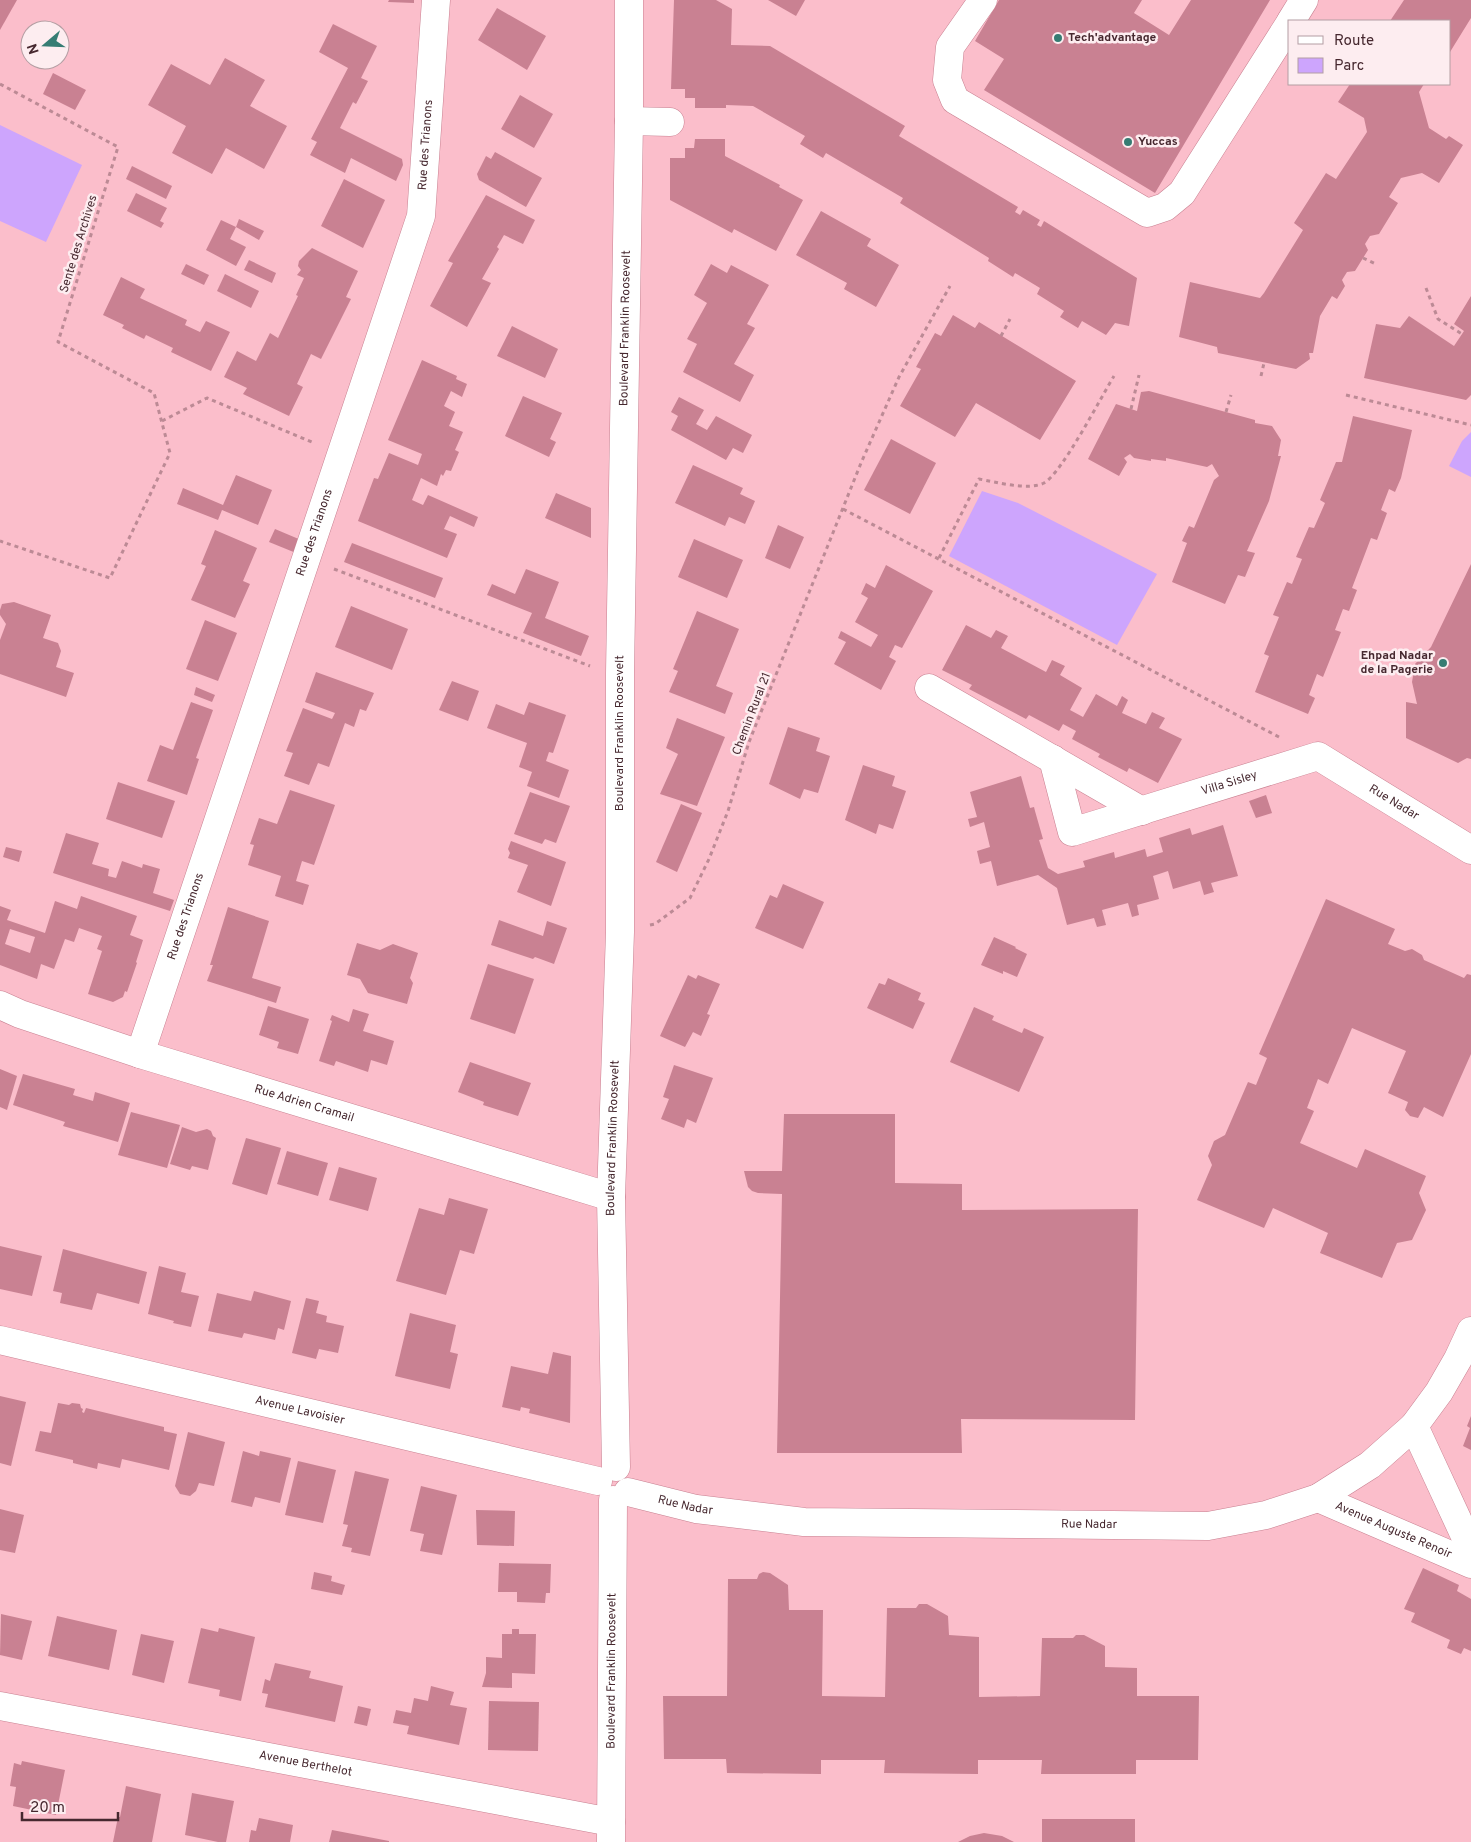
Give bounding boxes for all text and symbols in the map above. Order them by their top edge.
north arrow [20,20,70,70]
legend [1288,20,1451,85]
place label: Tech'advantage [1068,30,1157,46]
marker: Tech'advantage [1052,32,1064,44]
text: Route [1334,32,1374,51]
text: N [24,41,44,56]
text: Parc [1334,57,1364,76]
street label: Rue des Trianons [415,99,437,191]
place label: Yuccas [1138,134,1178,150]
marker: Yuccas [1122,136,1134,148]
street label: Sente des Archives [57,193,101,295]
street label: Boulevard Franklin Roosevelt [616,250,635,406]
street label: Rue des Trianons [293,487,337,578]
place label: Ehpad Nadar de la Pagerie [1361,648,1433,678]
street label: Boulevard Franklin Roosevelt [612,655,628,811]
marker: Ehpad Nadar de la Pagerie [1437,657,1449,669]
street label: Chemin Rural 21 [729,670,775,758]
street label: Villa Sisley [1199,767,1259,800]
street label: Rue Nadar [1366,781,1422,824]
street label: Rue des Trianons [164,871,208,962]
street label: Boulevard Franklin Roosevelt [603,1060,624,1216]
street label: Rue Adrien Cramail [252,1081,356,1127]
street label: Avenue Lavoisier [253,1392,347,1429]
street label: Rue Nadar [656,1492,714,1519]
street label: Avenue Auguste Renoir [1332,1498,1454,1563]
street label: Rue Nadar [1061,1517,1118,1533]
street label: Boulevard Franklin Roosevelt [604,1593,620,1749]
street label: Avenue Berthelot [258,1747,353,1781]
scale bar [22,1790,119,1822]
text: 20 m [30,1799,65,1818]

